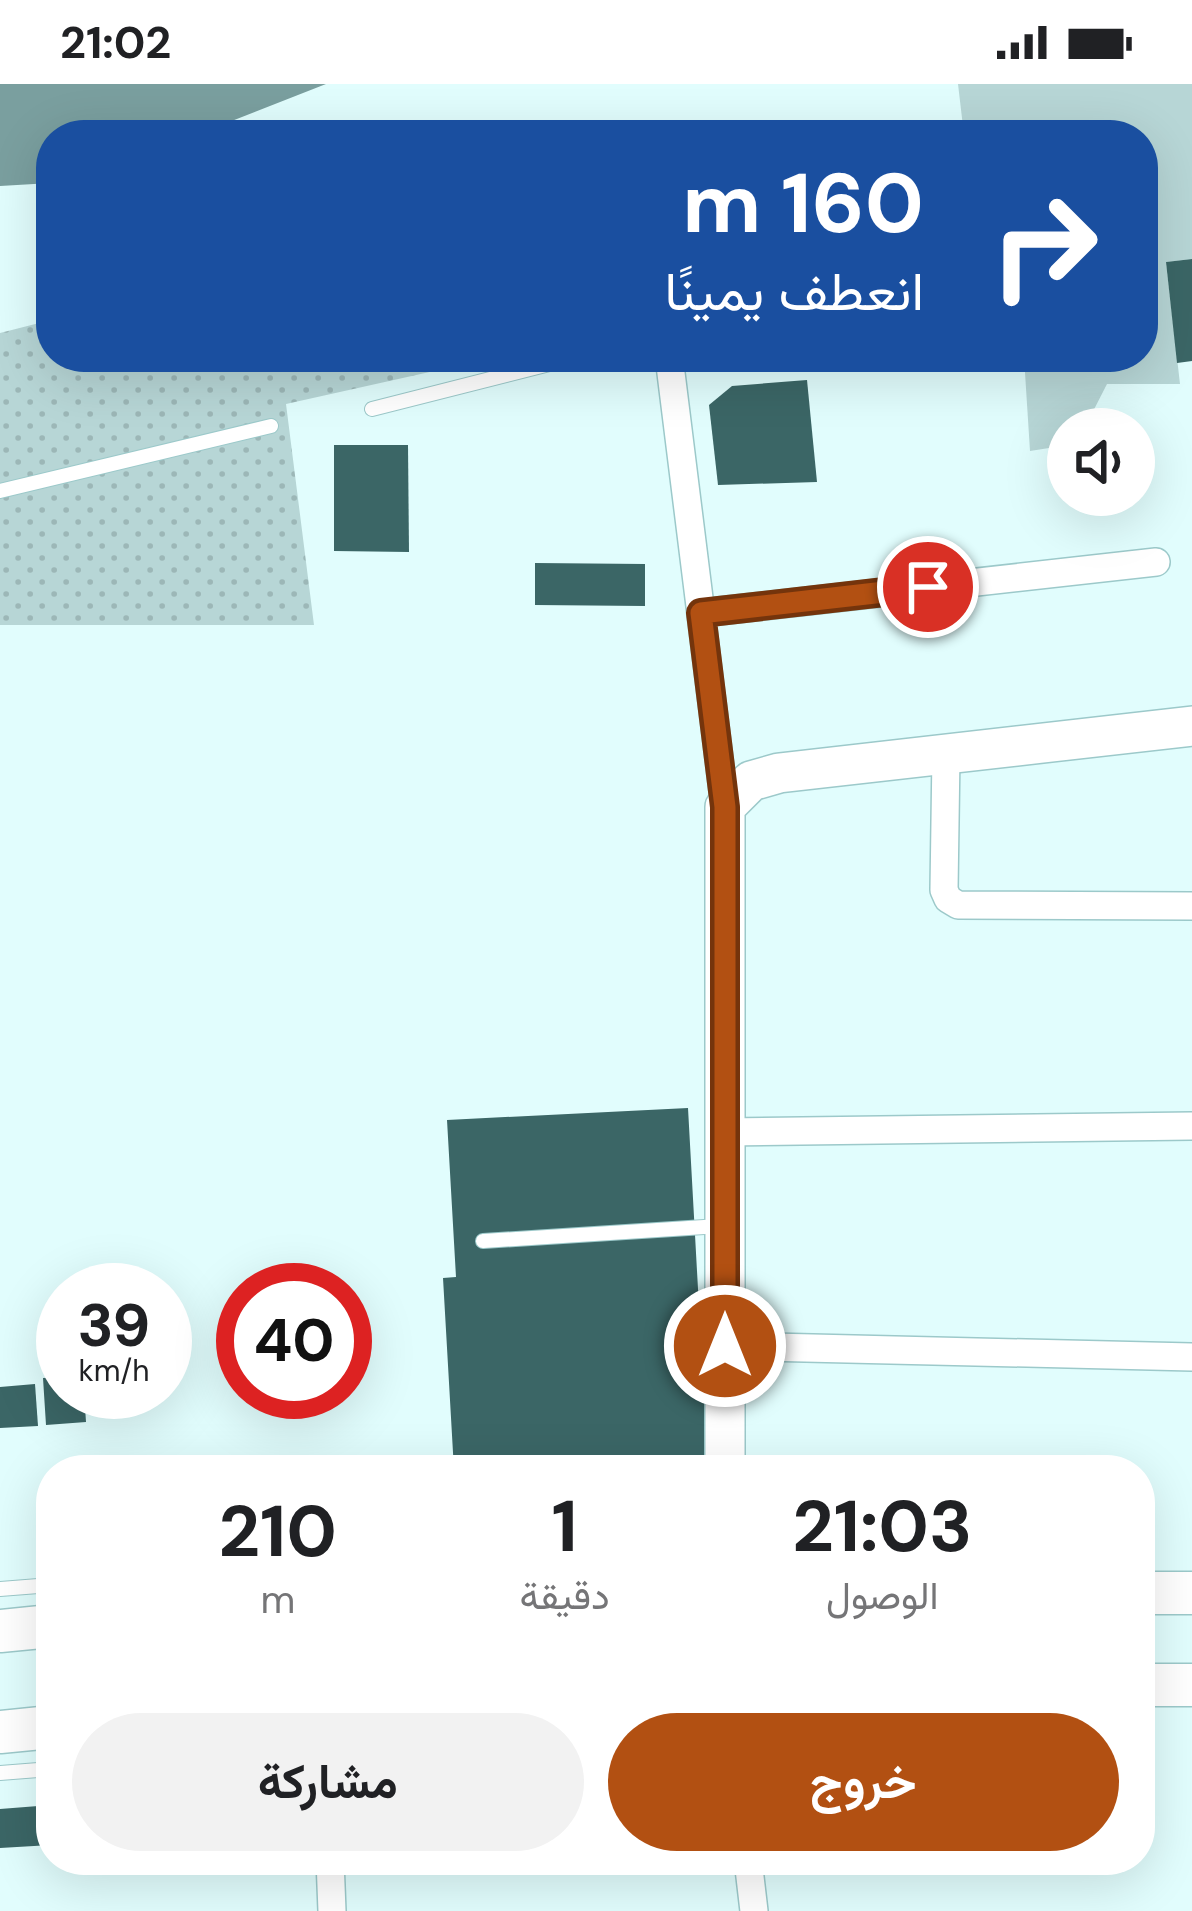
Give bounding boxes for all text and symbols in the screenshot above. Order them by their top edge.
text: 21:02 [60,13,171,72]
text: 160 m [682,149,924,258]
icon: right [966,168,1122,324]
text: انعطف يمينًا [665,256,924,327]
map controls [1047,408,1155,516]
button: sound [1047,408,1155,516]
pin [877,536,979,638]
icon: arrive [895,554,961,620]
speed limit sign: 40 [216,1263,372,1419]
position arrow [662,1283,788,1409]
text: 39 [78,1286,150,1365]
text: km/h [79,1351,149,1390]
text: 1 [552,1480,578,1573]
text: 21:03 [792,1480,972,1573]
text: 210 [219,1485,337,1578]
text: دقيقة [520,1570,610,1621]
text: الوصول [826,1570,939,1621]
text: m [260,1574,295,1625]
button: مشاركة [72,1713,584,1851]
button: خروج [608,1713,1119,1851]

